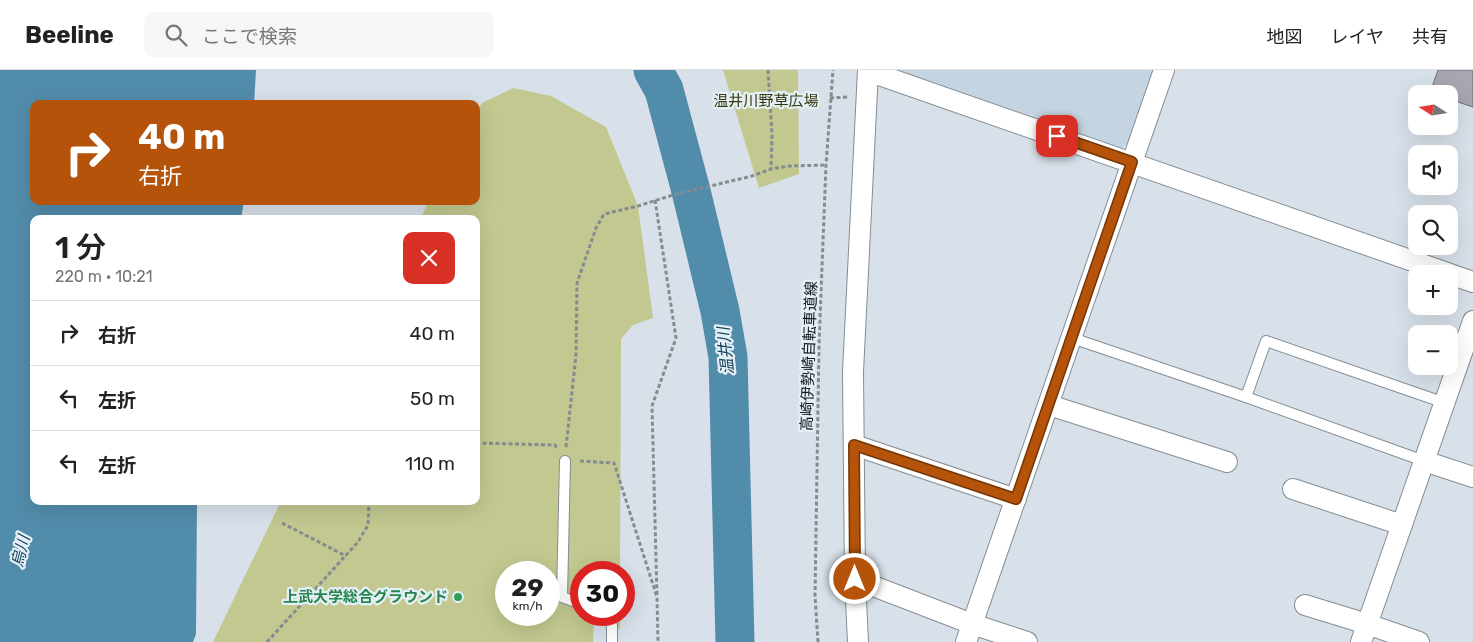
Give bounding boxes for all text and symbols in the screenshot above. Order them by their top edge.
search box [144,12,494,57]
text: Beeline [25,21,114,49]
icon: search [162,21,190,49]
text: ここで検索 [202,25,297,48]
text: 地図 [1267,26,1303,48]
text: レイヤ [1331,26,1384,48]
text: 共有 [1412,26,1448,48]
north arrow [1408,85,1458,135]
map controls [1408,85,1458,375]
park label: 温井川野草広場 [713,92,819,110]
pin [1036,115,1078,157]
text: 40 m [138,116,225,158]
icon: right [55,120,120,185]
icon: arrive [1043,122,1071,150]
button: sound [1408,145,1458,195]
text: 右折 [138,163,182,190]
button: search [1408,205,1458,255]
text: 1 分 [55,230,106,266]
button: close [403,232,455,284]
button: + [1408,265,1458,315]
text: 220 m · 10:21 [55,267,153,286]
street label: 高崎伊勢崎自転車道線 [797,281,821,431]
icon: right [55,319,83,347]
text: 40 m [410,322,455,345]
text: 右折 [98,324,136,347]
water label: 温井川 [713,324,737,376]
button: − [1408,325,1458,375]
icon: left [55,384,83,412]
text: 50 m [410,387,455,410]
text: 左折 [98,389,136,412]
icon: left [55,449,83,477]
text: 110 m [405,452,455,475]
text: 左折 [98,454,136,477]
water label: 烏川 [7,531,34,569]
position arrow [828,552,880,604]
speed limit sign: 30 [570,561,635,626]
text: 29 [511,573,544,602]
place label: 上武大学総合グラウンド [283,588,448,606]
marker: 上武大学総合グラウンド [452,591,464,603]
text: km/h [513,599,542,613]

